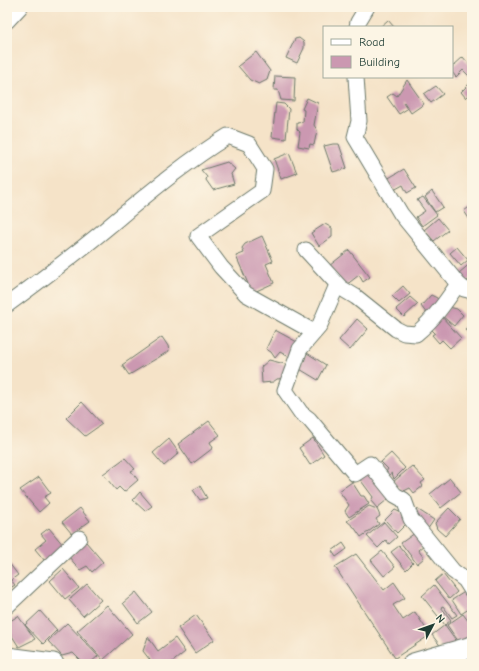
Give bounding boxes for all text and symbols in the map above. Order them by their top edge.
legend [323,26,453,78]
text: Road [359,35,385,49]
text: Building [359,55,400,69]
north arrow [413,605,453,645]
text: N [433,612,447,626]

